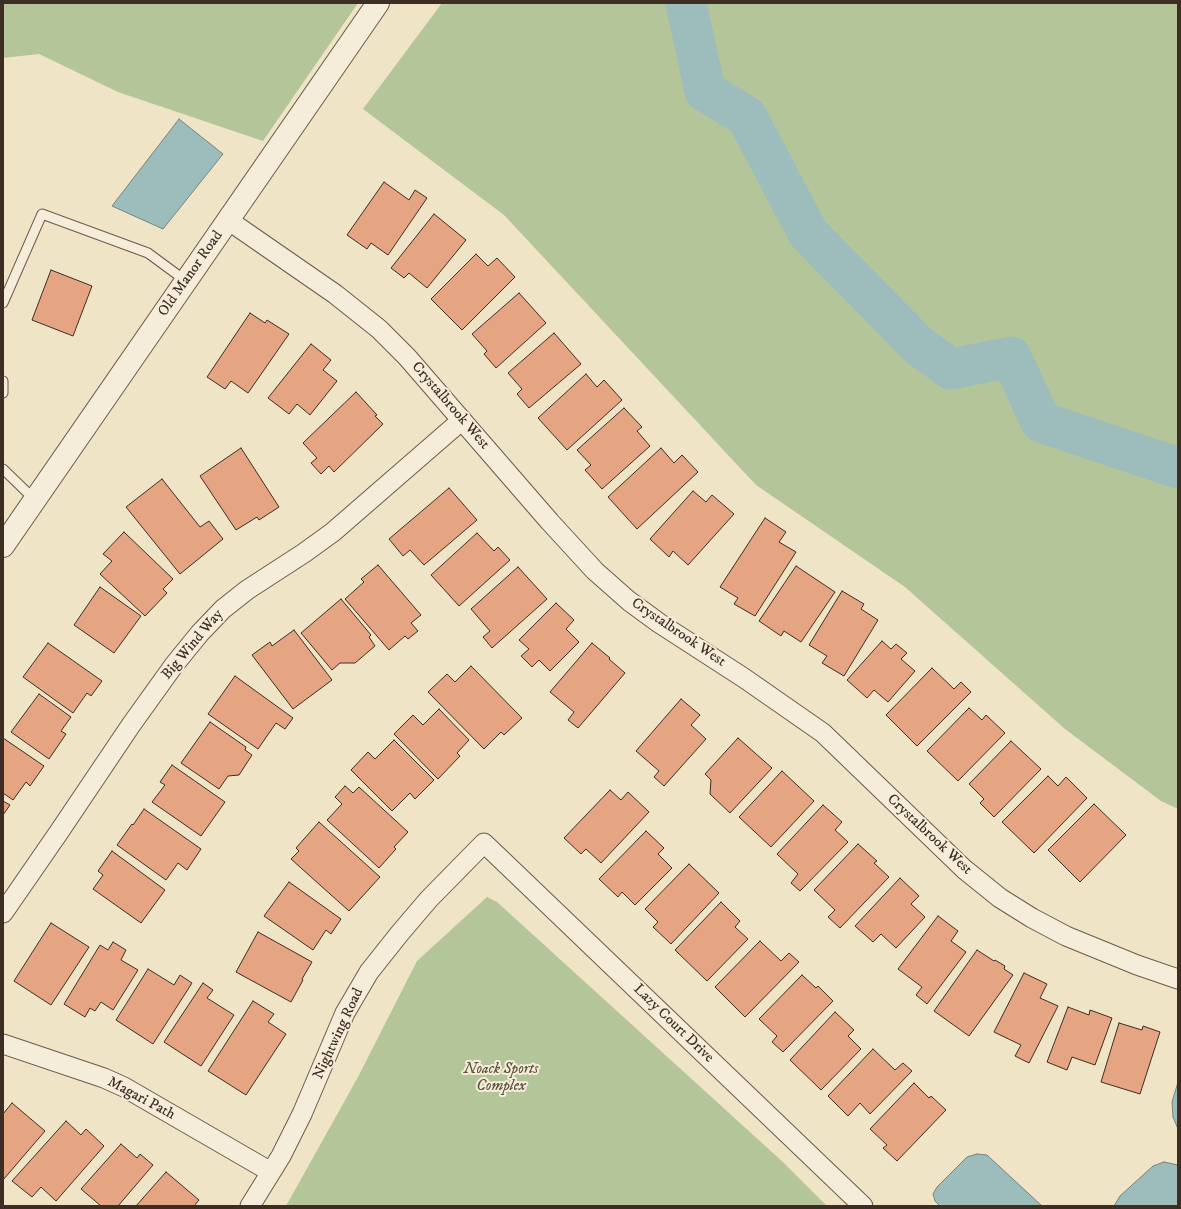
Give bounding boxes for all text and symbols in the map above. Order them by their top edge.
street label: Old Manor Road [155,228,227,320]
street label: Crystalbrook West [407,359,493,453]
street label: Crystalbrook West [627,595,729,671]
street label: Big Wind Way [158,606,228,684]
street label: Crystalbrook West [883,791,975,879]
street label: Lazy Court Drive [629,981,717,1067]
street label: Nightwing Road [310,986,368,1082]
park label: Noack Sports Complex [464,1061,538,1096]
street label: Magari Path [104,1074,178,1124]

